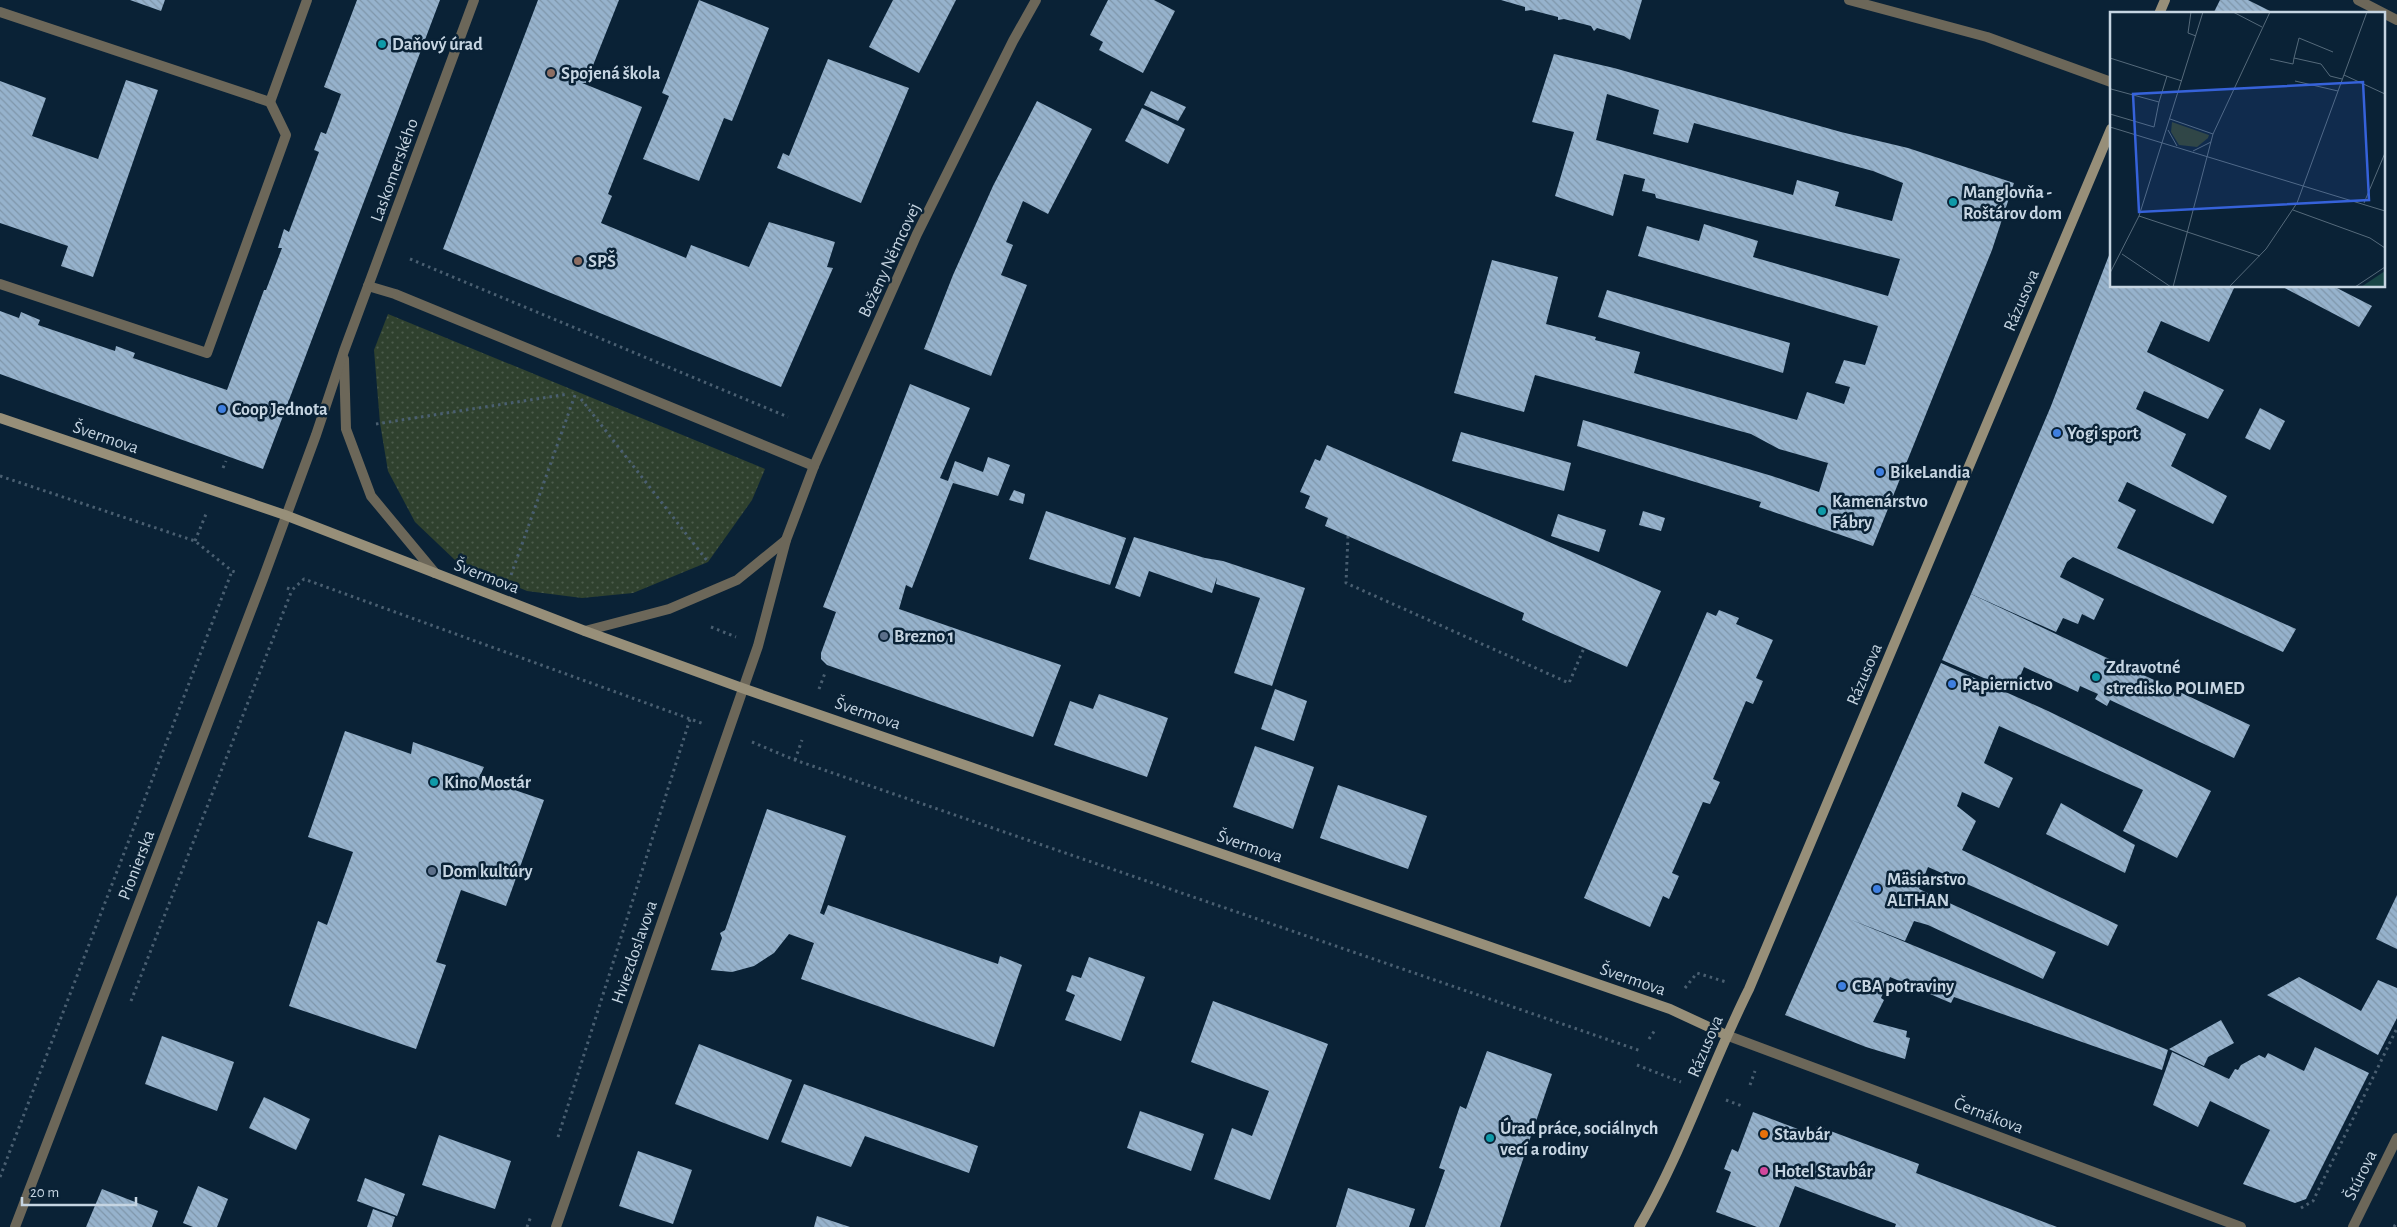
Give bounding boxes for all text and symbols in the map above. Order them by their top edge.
inset map [2110,12,2384,288]
place label: Daňový úrad [392,36,483,54]
marker: Daňový úrad [376,38,388,50]
place label: Spojená škola [561,65,661,83]
marker: Spojená škola [545,67,557,79]
street label: Laskomerského [368,116,422,224]
place label: Manglovňa - Roštárov dom [1963,184,2062,223]
marker: Manglovňa - Roštárov dom [1947,196,1959,208]
street label: Boženy Němcovej [856,201,924,320]
place label: SPŠ [588,250,616,271]
marker: SPŠ [572,255,584,267]
street label: Rázusova [2001,267,2043,334]
place label: Coop Jednota [232,401,328,419]
marker: Coop Jednota [216,403,228,415]
street label: Švermova [70,415,142,458]
place label: Yogi sport [2067,425,2139,443]
marker: Yogi sport [2051,427,2063,439]
place label: BikeLandia [1890,464,1971,482]
marker: BikeLandia [1874,466,1886,478]
place label: Kamenárstvo Fábry [1832,493,1928,532]
marker: Kamenárstvo Fábry [1816,505,1828,517]
street label: Švermova [452,554,523,598]
place label: Brezno 1 [894,628,954,646]
marker: Brezno 1 [878,630,890,642]
street label: Rázusova [1844,641,1886,708]
place label: Zdravotné stredisko POLIMED [2106,659,2245,698]
marker: Zdravotné stredisko POLIMED [2090,671,2102,683]
place label: Papiernictvo [1962,676,2053,694]
marker: Papiernictvo [1946,678,1958,690]
street label: Švermova [832,691,904,734]
place label: Kino Mostár [444,774,532,792]
marker: Kino Mostár [428,776,440,788]
street label: Švermova [1214,824,1286,867]
street label: Pionierska [115,828,158,903]
place label: Dom kultúry [442,863,534,881]
marker: Dom kultúry [426,865,438,877]
place label: Mäsiarstvo ALTHAN [1887,871,1966,910]
marker: Mäsiarstvo ALTHAN [1871,883,1883,895]
street label: Hviezdoslavova [609,898,661,1006]
street label: Švermova [1597,957,1669,1000]
place label: CBA potraviny [1852,978,1955,996]
marker: CBA potraviny [1836,980,1848,992]
street label: Rázusova [1685,1013,1727,1080]
street label: Černákova [1951,1092,2027,1137]
place label: Úrad práce, sociálnych vecí a rodiny [1500,1117,1658,1159]
place label: Stavbár [1774,1126,1831,1144]
marker: Stavbár [1758,1128,1770,1140]
marker: Úrad práce, sociálnych vecí a rodiny [1484,1132,1496,1144]
street label: Štúrova [2338,1146,2381,1203]
place label: Hotel Stavbár [1774,1163,1873,1181]
marker: Hotel Stavbár [1758,1165,1770,1177]
scale bar [22,1174,136,1206]
text: 20 m [30,1185,59,1200]

